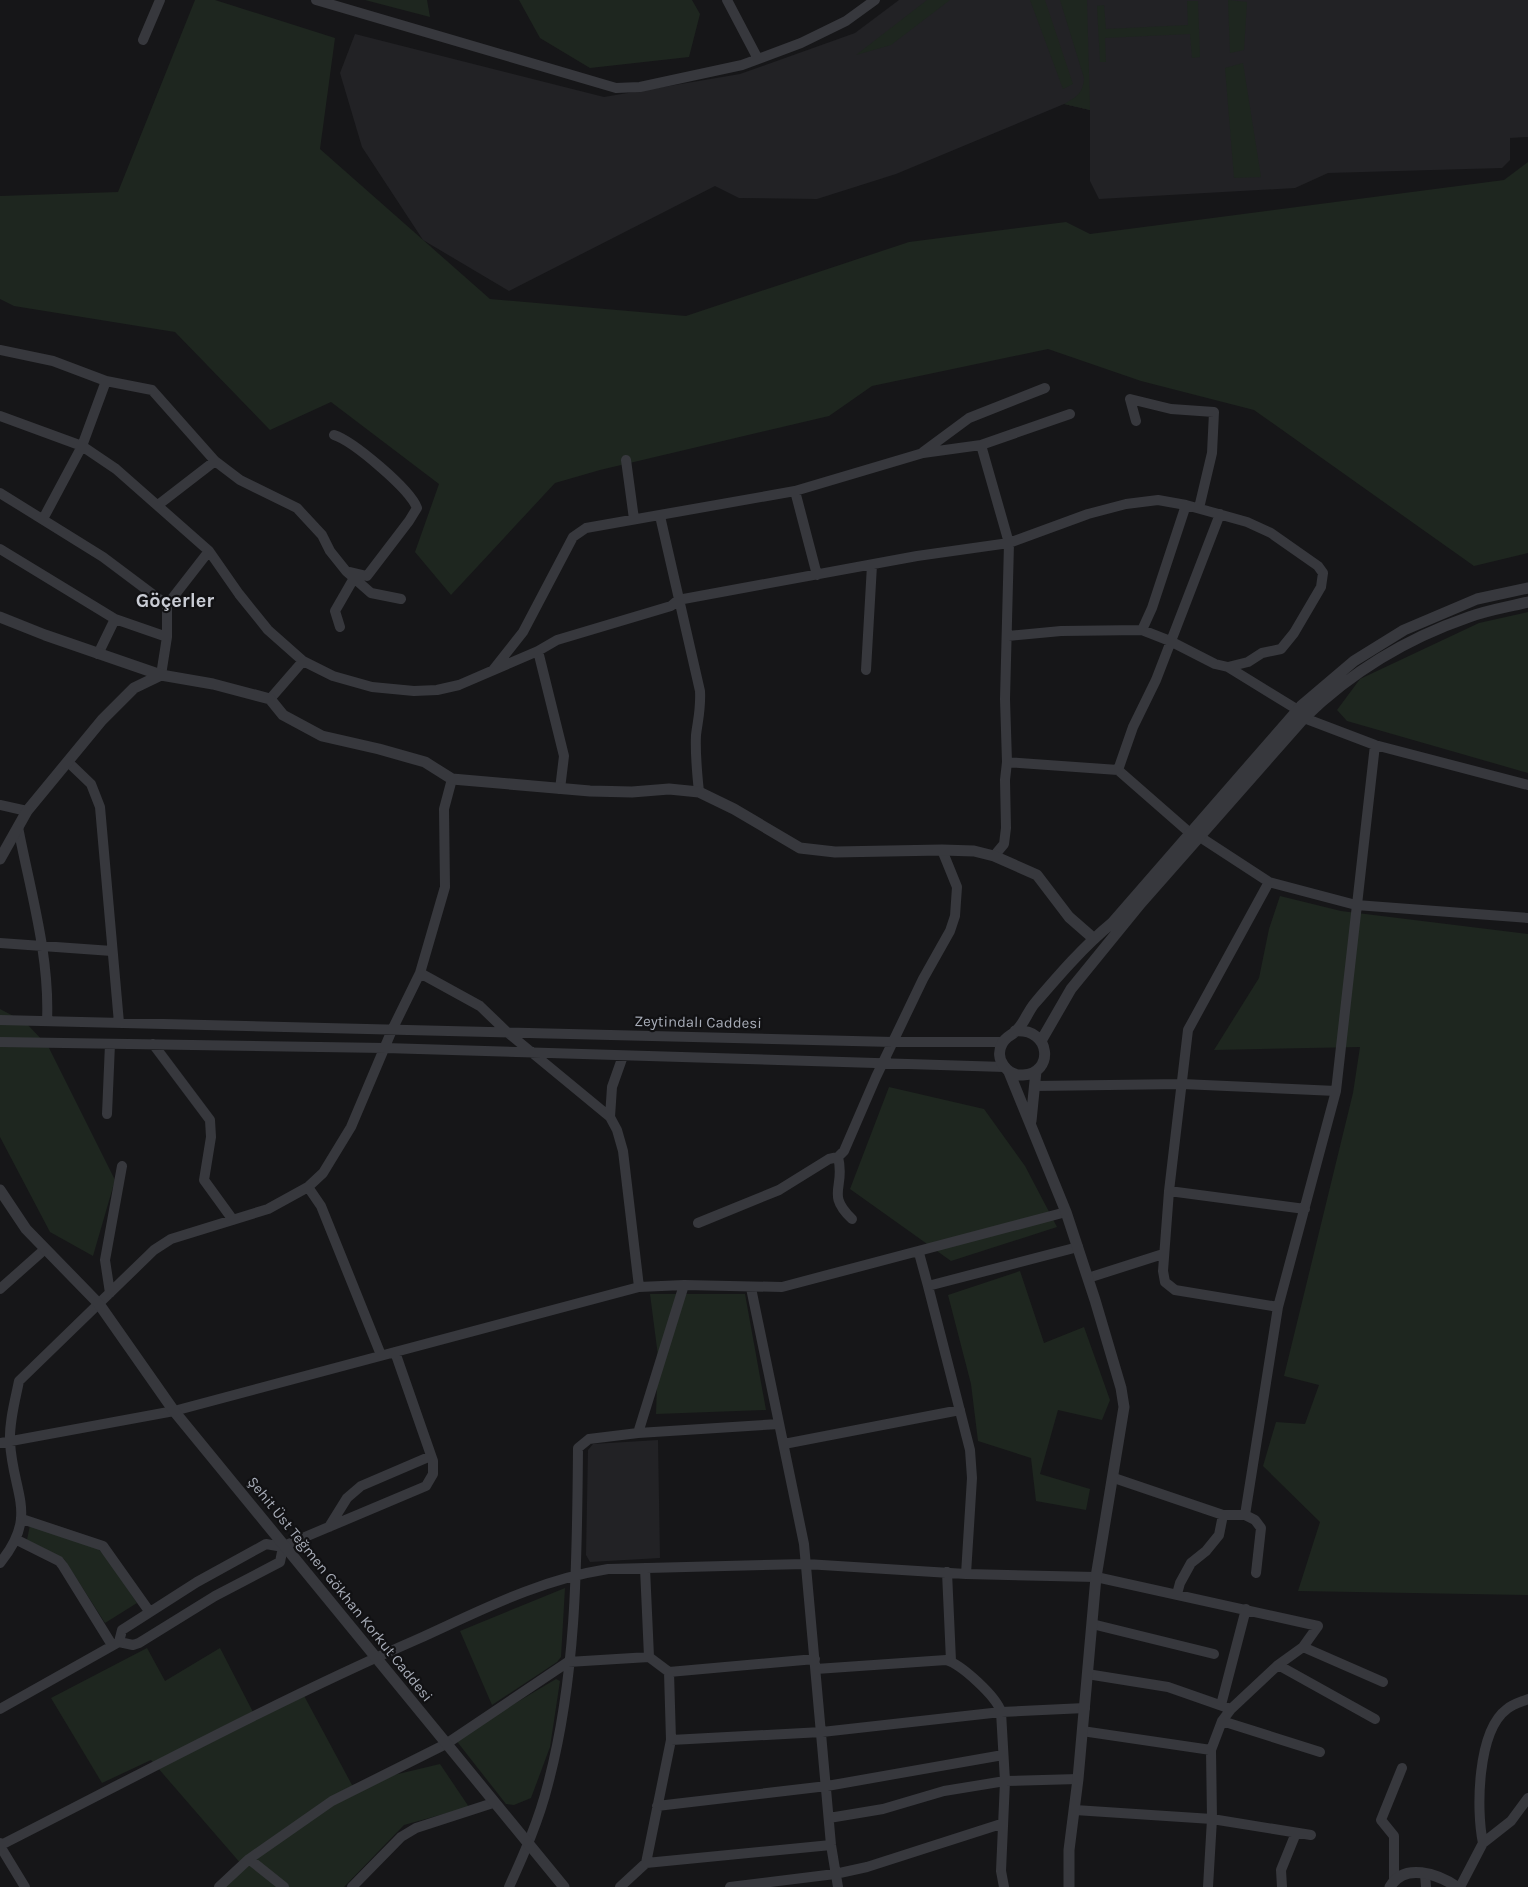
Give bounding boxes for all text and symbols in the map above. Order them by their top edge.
district label: Göçerler [136,589,214,612]
street label: Zeytindalı Caddesi [634,1012,762,1032]
street label: Şehit Üst Teğmen Gökhan Korkut Caddesi [244,1473,436,1705]

